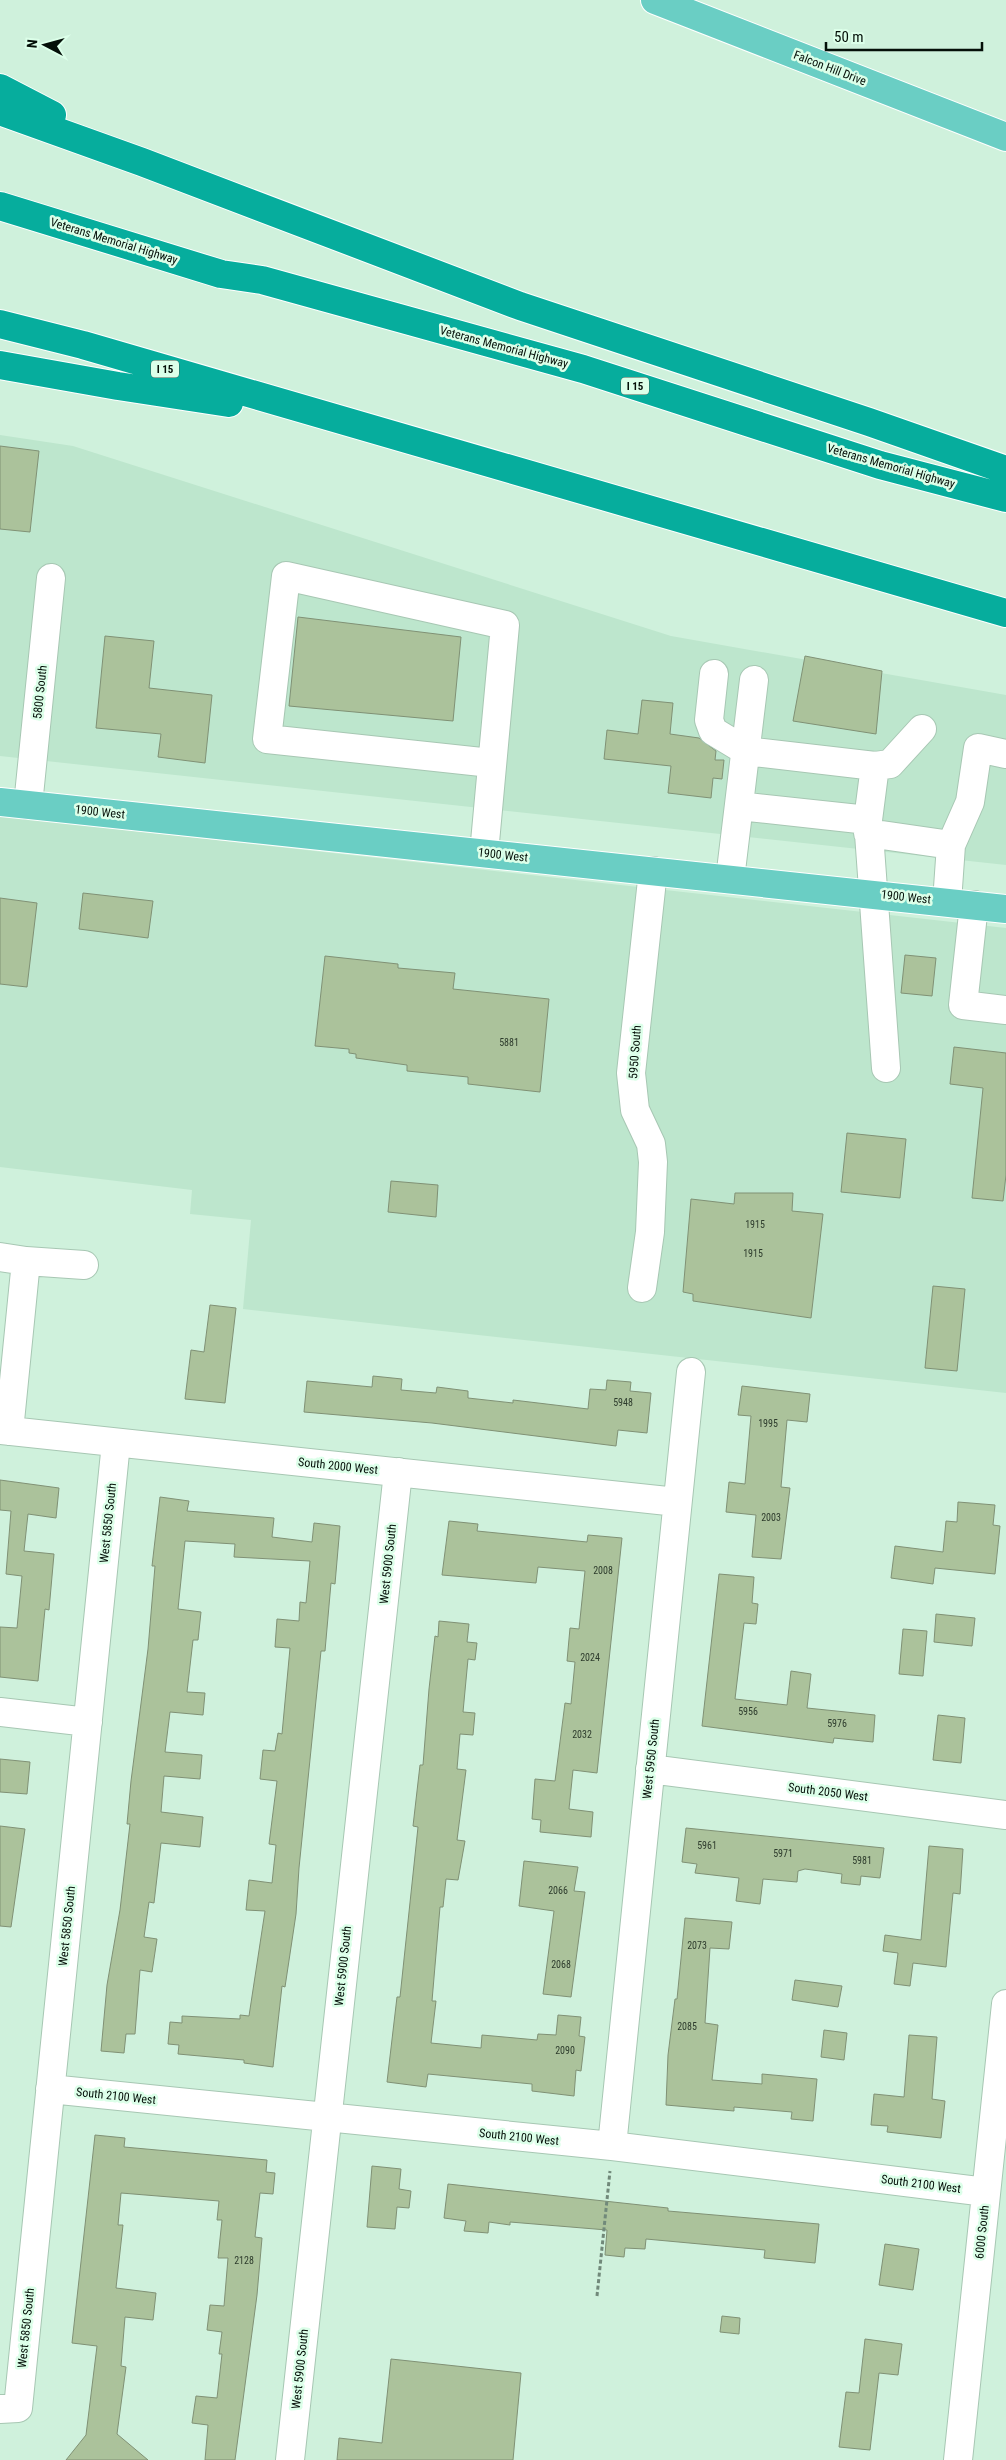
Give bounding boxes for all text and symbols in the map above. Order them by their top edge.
north arrow [20,20,70,70]
scale bar [826,20,982,52]
text: 50 m [834,28,864,46]
text: N [24,39,40,49]
street label: Falcon Hill Drive [792,48,869,88]
street label: Veterans Memorial Highway [49,215,179,267]
street label: Veterans Memorial Highway [438,323,570,371]
road number: I 15 [151,360,179,378]
road number: I 15 [621,378,649,394]
street label: Veterans Memorial Highway [825,441,957,491]
street label: 5800 South [30,664,50,720]
street label: 1900 West [74,802,126,822]
street label: 1900 West [477,845,529,865]
street label: 1900 West [880,887,932,907]
street label: 5950 South [626,1024,644,1079]
house number: 5881 [499,1037,519,1048]
house number: 1915 [745,1219,765,1230]
house number: 1915 [743,1248,763,1259]
house number: 5948 [613,1397,633,1408]
house number: 1995 [758,1418,778,1429]
street label: South 2000 West [297,1455,379,1477]
street label: West 5850 South [97,1482,119,1564]
house number: 2003 [761,1512,781,1523]
street label: West 5900 South [377,1523,399,1605]
house number: 2008 [593,1565,613,1576]
house number: 2024 [580,1652,600,1663]
house number: 5956 [738,1706,758,1717]
street label: West 5950 South [640,1718,662,1800]
house number: 5976 [827,1718,847,1729]
house number: 2032 [572,1729,592,1740]
street label: South 2050 West [787,1780,869,1804]
house number: 5961 [697,1840,717,1851]
house number: 5971 [773,1848,793,1859]
house number: 5981 [852,1855,872,1866]
street label: West 5850 South [56,1885,78,1967]
house number: 2066 [548,1885,568,1896]
street label: West 5900 South [332,1925,354,2007]
house number: 2073 [687,1940,707,1951]
house number: 2068 [551,1959,571,1970]
house number: 2085 [677,2021,697,2032]
house number: 2090 [555,2045,575,2056]
street label: South 2100 West [75,2085,157,2107]
street label: South 2100 West [478,2126,560,2148]
street label: South 2100 West [880,2172,962,2196]
street label: 6000 South [972,2204,992,2260]
house number: 2128 [234,2255,254,2266]
street label: West 5850 South [15,2287,37,2369]
street label: West 5900 South [289,2328,311,2410]

